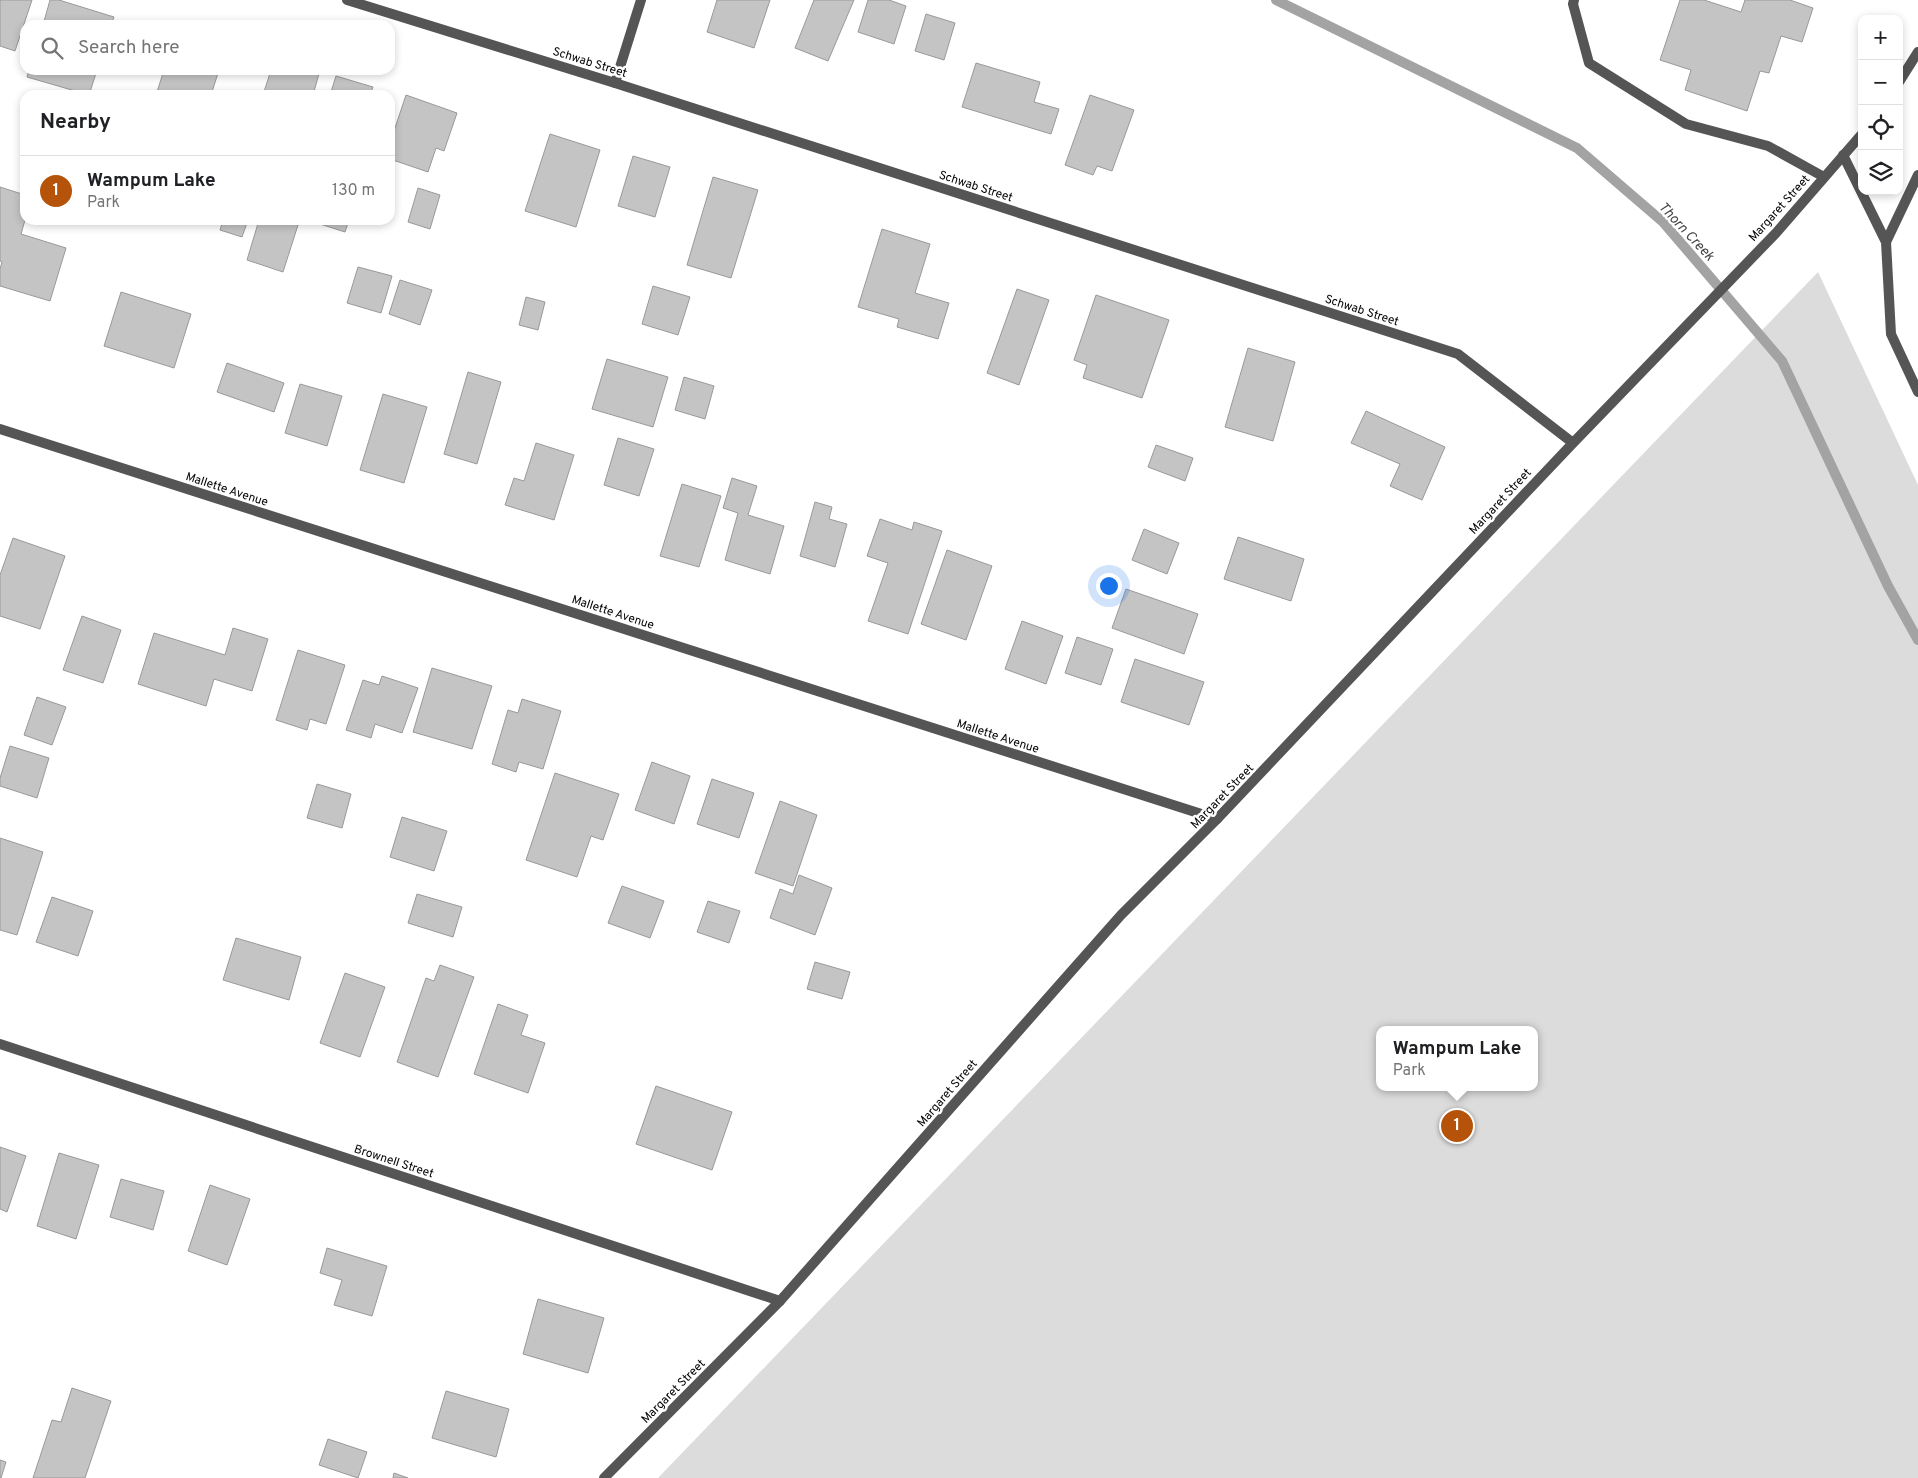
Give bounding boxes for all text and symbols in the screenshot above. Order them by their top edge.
map controls [1858,15,1903,195]
button: + [1858,15,1903,60]
search box [20,20,395,75]
icon: search [38,34,66,62]
text: Search here [78,36,180,60]
street label: Schwab Street [551,44,629,82]
button: − [1858,60,1903,105]
button: locate [1858,105,1903,150]
text: Nearby [40,109,111,136]
button: layers [1858,150,1903,195]
street label: Schwab Street [937,167,1015,206]
text: Wampum Lake [87,169,215,193]
street label: Margaret Street [1746,172,1814,245]
text: 1 [53,181,59,201]
text: 130 m [332,181,375,201]
text: Park [87,193,120,213]
water label: Thorn Creek [1654,199,1718,266]
street label: Schwab Street [1323,291,1401,330]
street label: Margaret Street [1466,465,1535,538]
street label: Mallette Avenue [183,469,270,511]
your location [1096,573,1122,599]
street label: Mallette Avenue [569,592,656,634]
street label: Mallette Avenue [954,716,1041,758]
street label: Margaret Street [1188,761,1258,833]
popup [1376,1026,1538,1091]
text: Wampum Lake [1393,1037,1521,1061]
street label: Margaret Street [914,1057,982,1131]
text: Park [1393,1061,1426,1081]
pin: 1 [1441,1107,1473,1145]
street label: Brownell Street [352,1142,436,1182]
street label: Margaret Street [638,1356,709,1427]

